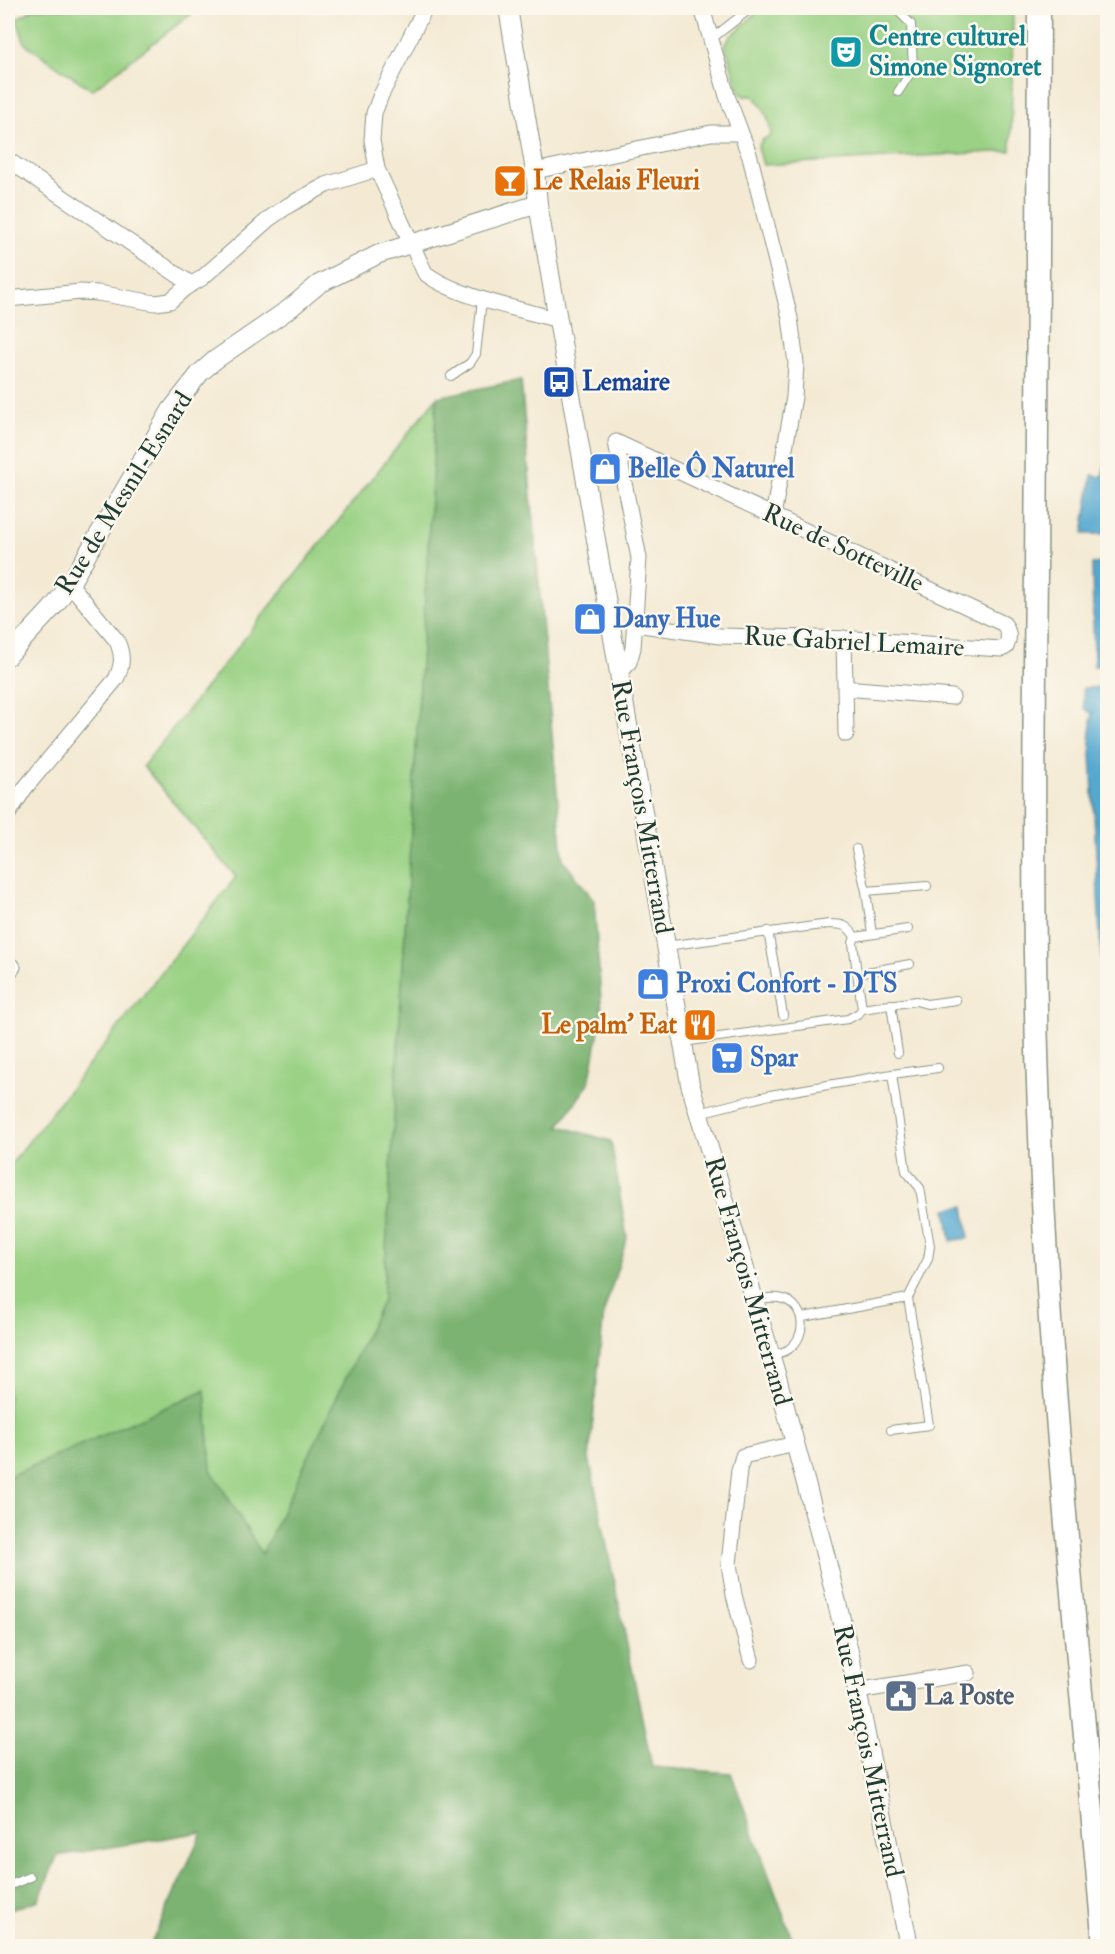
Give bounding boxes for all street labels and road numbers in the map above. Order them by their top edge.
street label: Rue de Mesnil-Esnard [48,385,200,601]
street label: Rue de Sotteville [757,497,929,599]
street label: Rue Gabriel Lemaire [743,620,965,664]
street label: Rue François Mitterrand [604,677,680,937]
street label: Rue François Mitterrand [697,1153,799,1409]
street label: Rue François Mitterrand [826,1622,910,1880]

